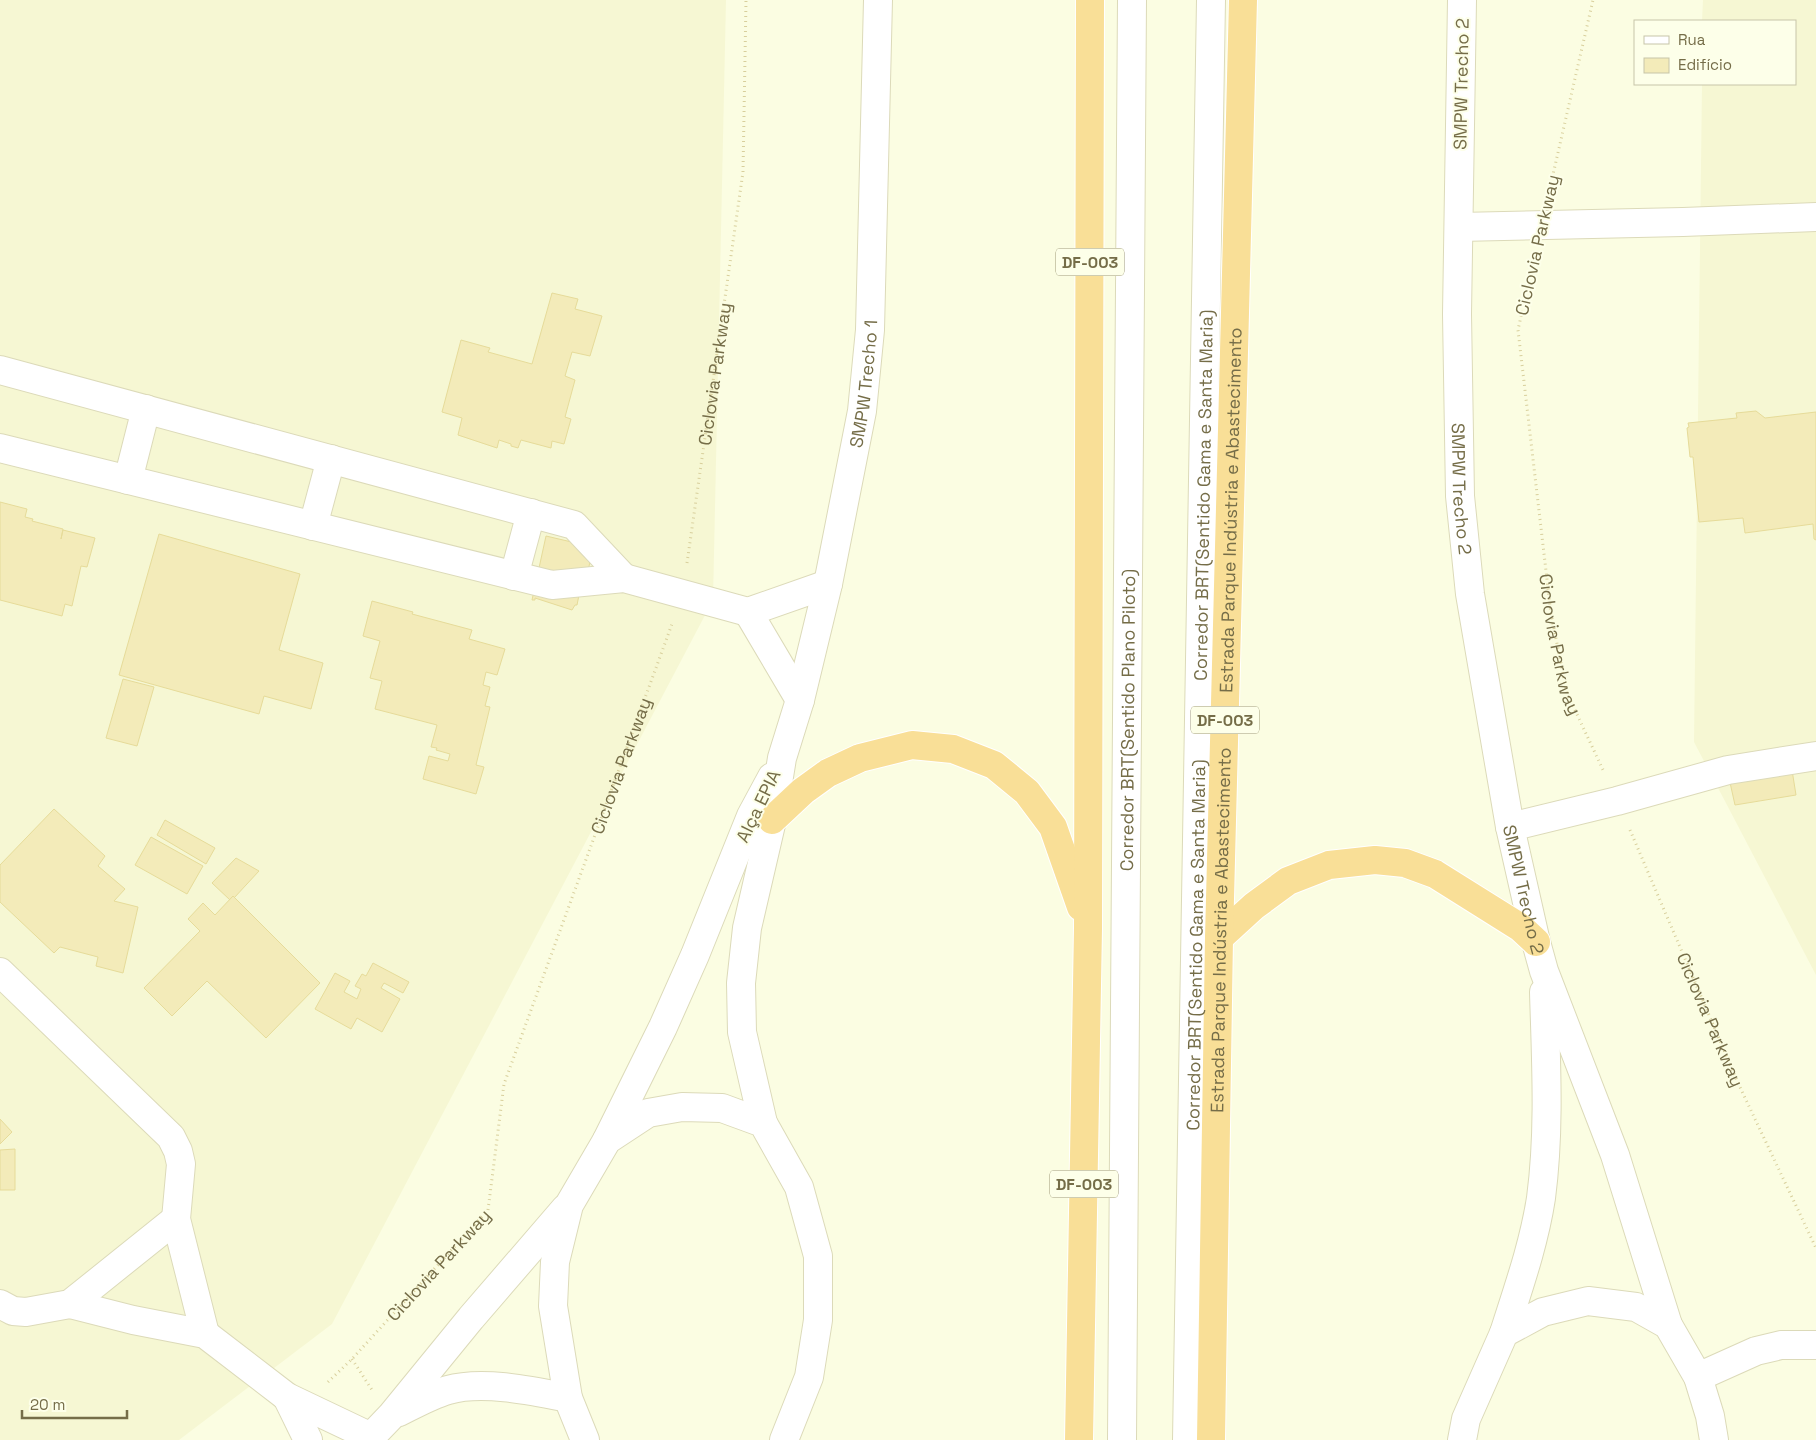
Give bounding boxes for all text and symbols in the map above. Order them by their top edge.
street label: SMPW Trecho 2 [1448,18,1474,150]
legend [1634,20,1796,85]
text: Rua [1678,30,1706,49]
text: Edifício [1678,55,1732,74]
street label: Ciclovia Parkway [1510,172,1564,318]
road number: DF-003 [1056,248,1124,276]
street label: Ciclovia Parkway [692,301,736,447]
street label: Corredor BRT(Sentido Gama e Santa Maria) [1188,309,1217,681]
street label: SMPW Trecho 1 [844,320,882,450]
street label: Estrada Parque Indústria e Abastecimento [1214,327,1246,693]
street label: SMPW Trecho 2 [1447,423,1477,556]
street label: Corredor BRT(Sentido Plano Piloto) [1114,569,1140,871]
street label: Ciclovia Parkway [1535,572,1587,718]
street label: Ciclovia Parkway [585,694,656,837]
road number: DF-003 [1191,706,1259,734]
street label: Estrada Parque Indústria e Abastecimento [1205,747,1235,1113]
street label: Corredor BRT(Sentido Gama e Santa Maria) [1181,759,1210,1131]
street label: Alça EPIA [731,766,785,846]
street label: SMPW Trecho 2 [1498,823,1550,957]
street label: Ciclovia Parkway [1672,949,1750,1090]
road number: DF-003 [1050,1170,1118,1198]
street label: Ciclovia Parkway [381,1204,495,1326]
scale bar [22,1388,128,1420]
text: 20 m [30,1395,65,1414]

